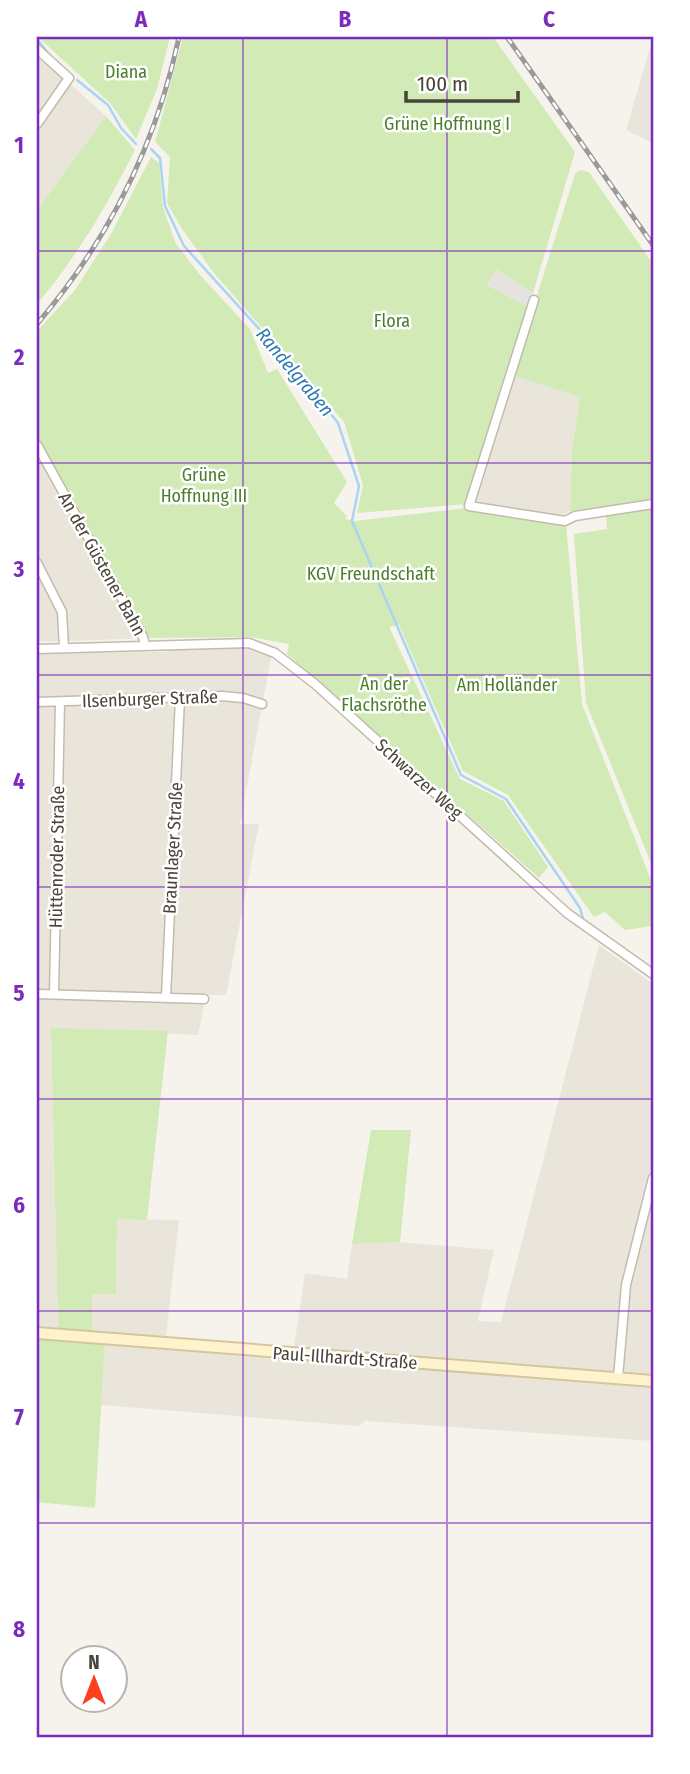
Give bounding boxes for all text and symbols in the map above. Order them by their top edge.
text: A [134,5,148,33]
text: B [339,5,352,33]
text: C [543,5,555,33]
scale bar [406,60,518,104]
park label: Diana [105,61,147,83]
text: 100 m [417,71,468,97]
park label: Grüne Hoffnung I [384,113,510,135]
text: 1 [14,131,24,159]
park label: Flora [374,310,410,332]
water label: Randelgraben [251,323,339,421]
text: 2 [13,343,25,371]
park label: Grüne Hoffnung III [161,464,247,507]
street label: An der Güstener Bahn [53,488,151,640]
text: 3 [13,555,25,583]
park label: KGV Freundschaft [307,563,435,585]
park label: An der Flachsröthe [341,673,427,716]
park label: Am Holländer [457,674,558,696]
street label: Ilsenburger Straße [82,686,218,712]
street label: Schwarzer Weg [371,734,467,824]
text: 4 [13,767,25,795]
street label: Braunlager Straße [159,781,187,915]
street label: Hüttenroder Straße [45,786,69,928]
text: 5 [13,979,25,1007]
text: 6 [13,1191,25,1219]
street label: Paul-Illhardt-Straße [272,1342,418,1374]
text: 7 [14,1403,24,1431]
text: 8 [13,1615,25,1643]
north arrow [60,1644,130,1714]
text: N [88,1651,100,1674]

